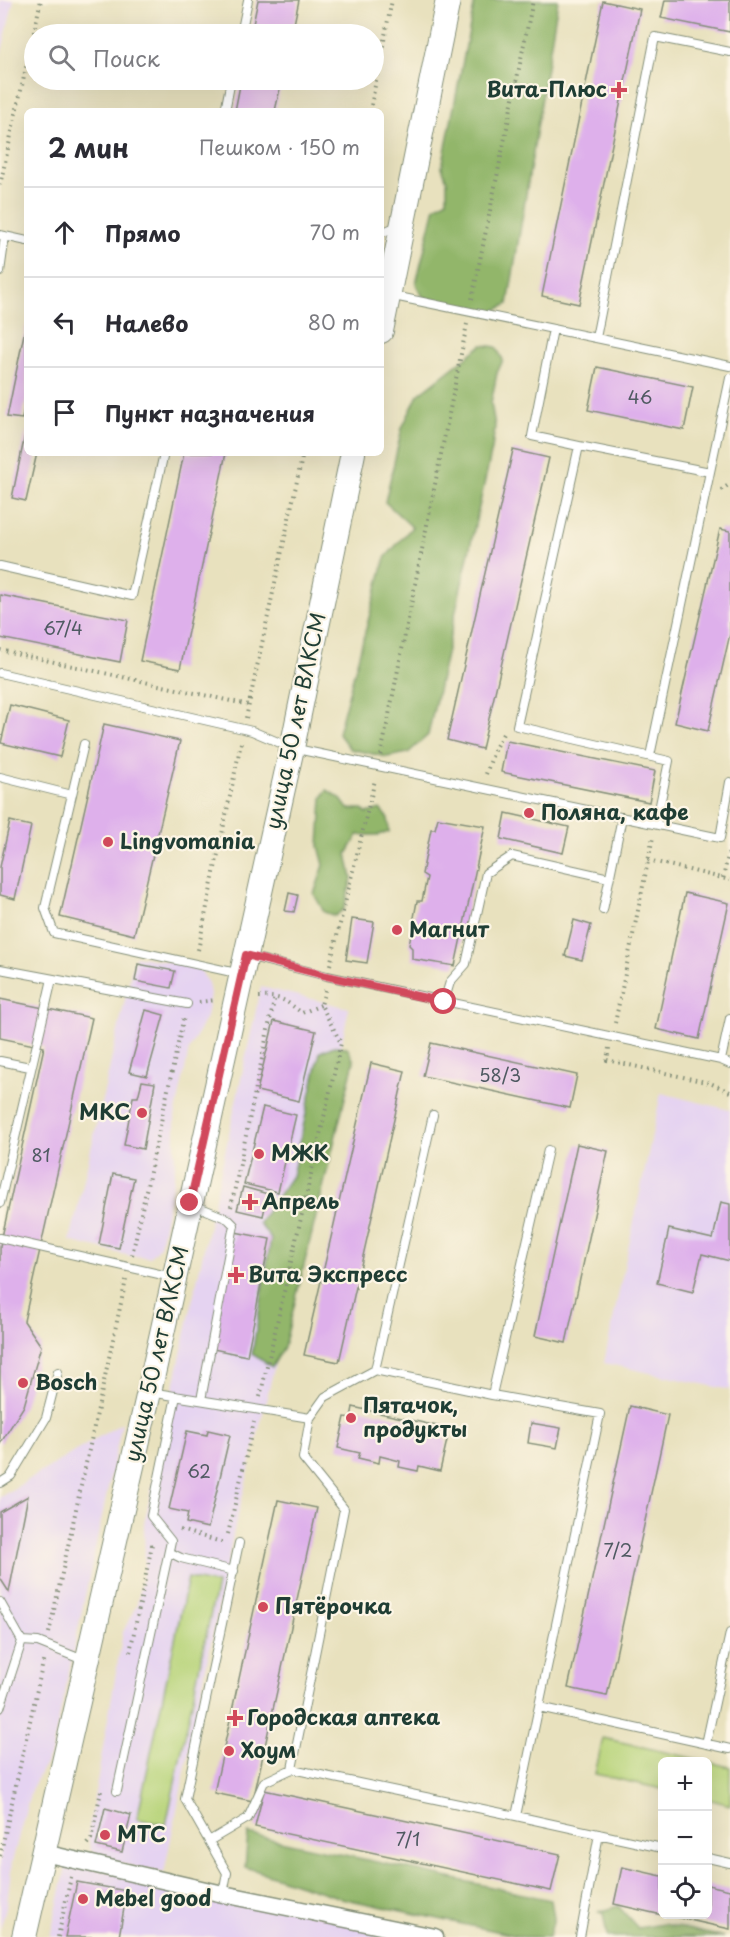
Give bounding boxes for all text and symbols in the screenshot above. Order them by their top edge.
search box [24,24,384,90]
icon: search [45,41,78,74]
text: Поиск [93,41,160,74]
place label: Вита-Плюс [487,72,607,104]
marker: Вита-Плюс [612,83,626,97]
text: 2 мин [48,128,129,167]
text: Пешком · 150 m [199,132,360,162]
icon: ahead [48,216,81,249]
text: Прямо [105,216,180,249]
text: 70 m [310,217,360,247]
icon: left [48,306,81,339]
text: Налево [105,306,188,339]
text: 80 m [308,307,360,337]
house number: 46 [628,383,652,410]
icon: arrive [48,396,81,429]
text: Пункт назначения [105,396,315,429]
street label: улица 50 лет ВЛКСМ [255,609,333,832]
house number: 67/4 [43,614,83,641]
place label: Поляна, кафе [541,795,689,827]
marker: Поляна, кафе [522,806,536,820]
place label: Lingvomania [120,824,256,856]
marker: Lingvomania [101,835,115,849]
place label: Магнит [409,912,490,944]
marker: Магнит [390,923,404,937]
route start [430,988,456,1014]
house number: 58/3 [479,1061,521,1088]
place label: МКС [79,1095,130,1127]
marker: МКС [135,1106,149,1120]
place label: МЖК [271,1136,329,1168]
house number: 81 [31,1141,51,1168]
marker: МЖК [252,1147,266,1161]
place label: Апрель [261,1184,339,1216]
route end [176,1189,202,1215]
marker: Апрель [243,1195,257,1209]
street label: улица 50 лет ВЛКСМ [115,1242,195,1465]
place label: Вита Экспресс [248,1257,408,1289]
marker: Вита Экспресс [229,1268,243,1282]
place label: Bosch [35,1365,97,1397]
marker: Bosch [16,1376,30,1390]
place label: Пятачок, продукты [363,1388,467,1444]
marker: Пятачок, продукты [344,1411,358,1425]
house number: 62 [187,1457,211,1484]
house number: 7/2 [603,1536,633,1563]
place label: Пятёрочка [275,1589,392,1621]
marker: Пятёрочка [256,1600,270,1614]
place label: Городская аптека [247,1700,440,1732]
marker: Городская аптека [228,1711,242,1725]
place label: Хоум [241,1733,296,1765]
marker: Хоум [222,1744,236,1758]
map controls [658,1757,712,1919]
button: + [658,1757,712,1811]
button: − [658,1811,712,1865]
place label: МТС [117,1817,166,1849]
house number: 7/1 [396,1825,420,1852]
marker: МТС [98,1828,112,1842]
button: locate [658,1865,712,1919]
place label: Mebel good [95,1881,211,1913]
marker: Mebel good [76,1892,90,1906]

